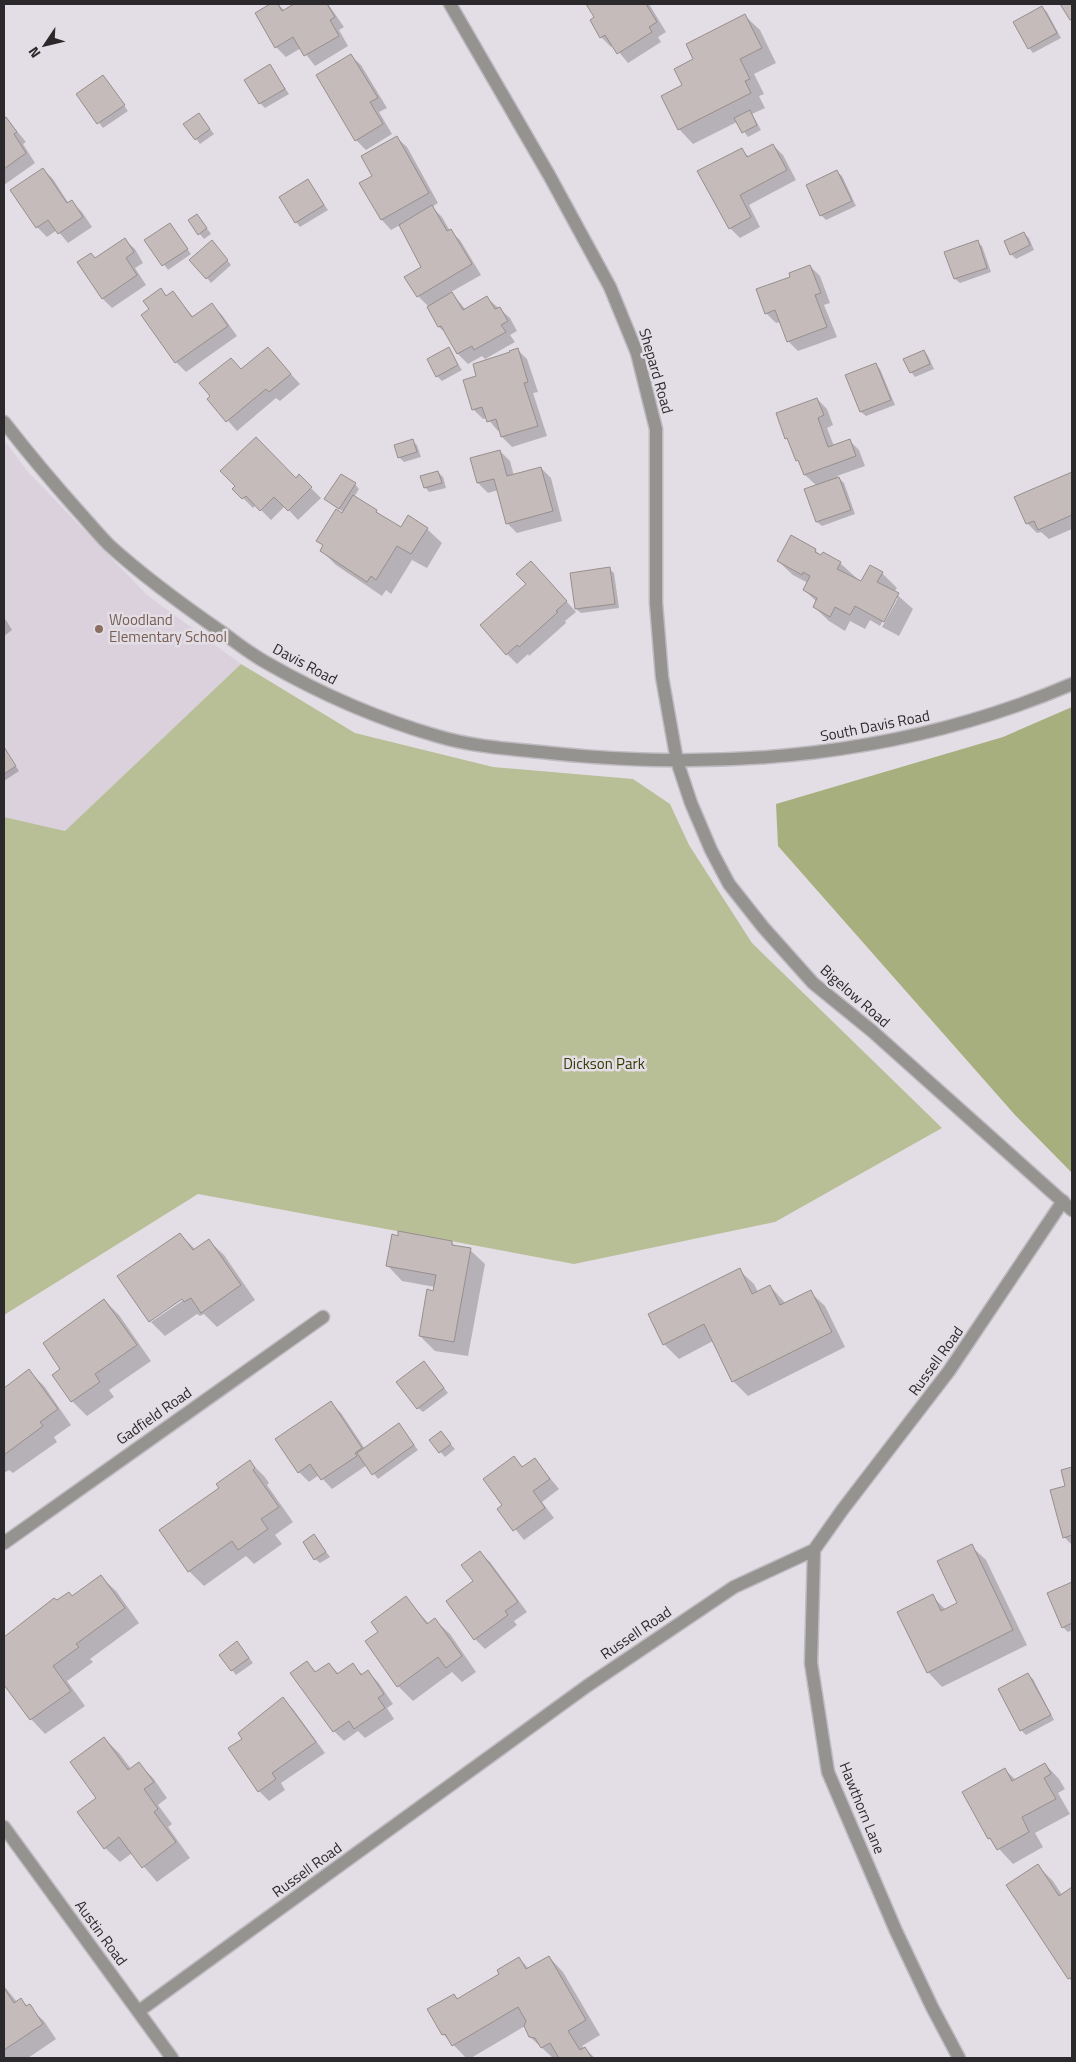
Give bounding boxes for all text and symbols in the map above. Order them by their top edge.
north arrow [20,20,70,70]
text: N [23,43,45,63]
street label: Shepard Road [633,325,680,416]
place label: Woodland Elementary School [109,608,227,648]
marker: Woodland Elementary School [93,623,105,635]
street label: Davis Road [269,637,342,690]
street label: South Davis Road [818,704,932,747]
street label: Bigelow Road [815,959,895,1033]
park label: Dickson Park [563,1052,645,1075]
street label: Russell Road [902,1321,969,1400]
street label: Gadfield Road [111,1381,196,1450]
street label: Russell Road [596,1600,676,1665]
street label: Hawthorn Lane [834,1758,891,1857]
street label: Russell Road [267,1836,346,1903]
street label: Austin Road [70,1895,133,1970]

